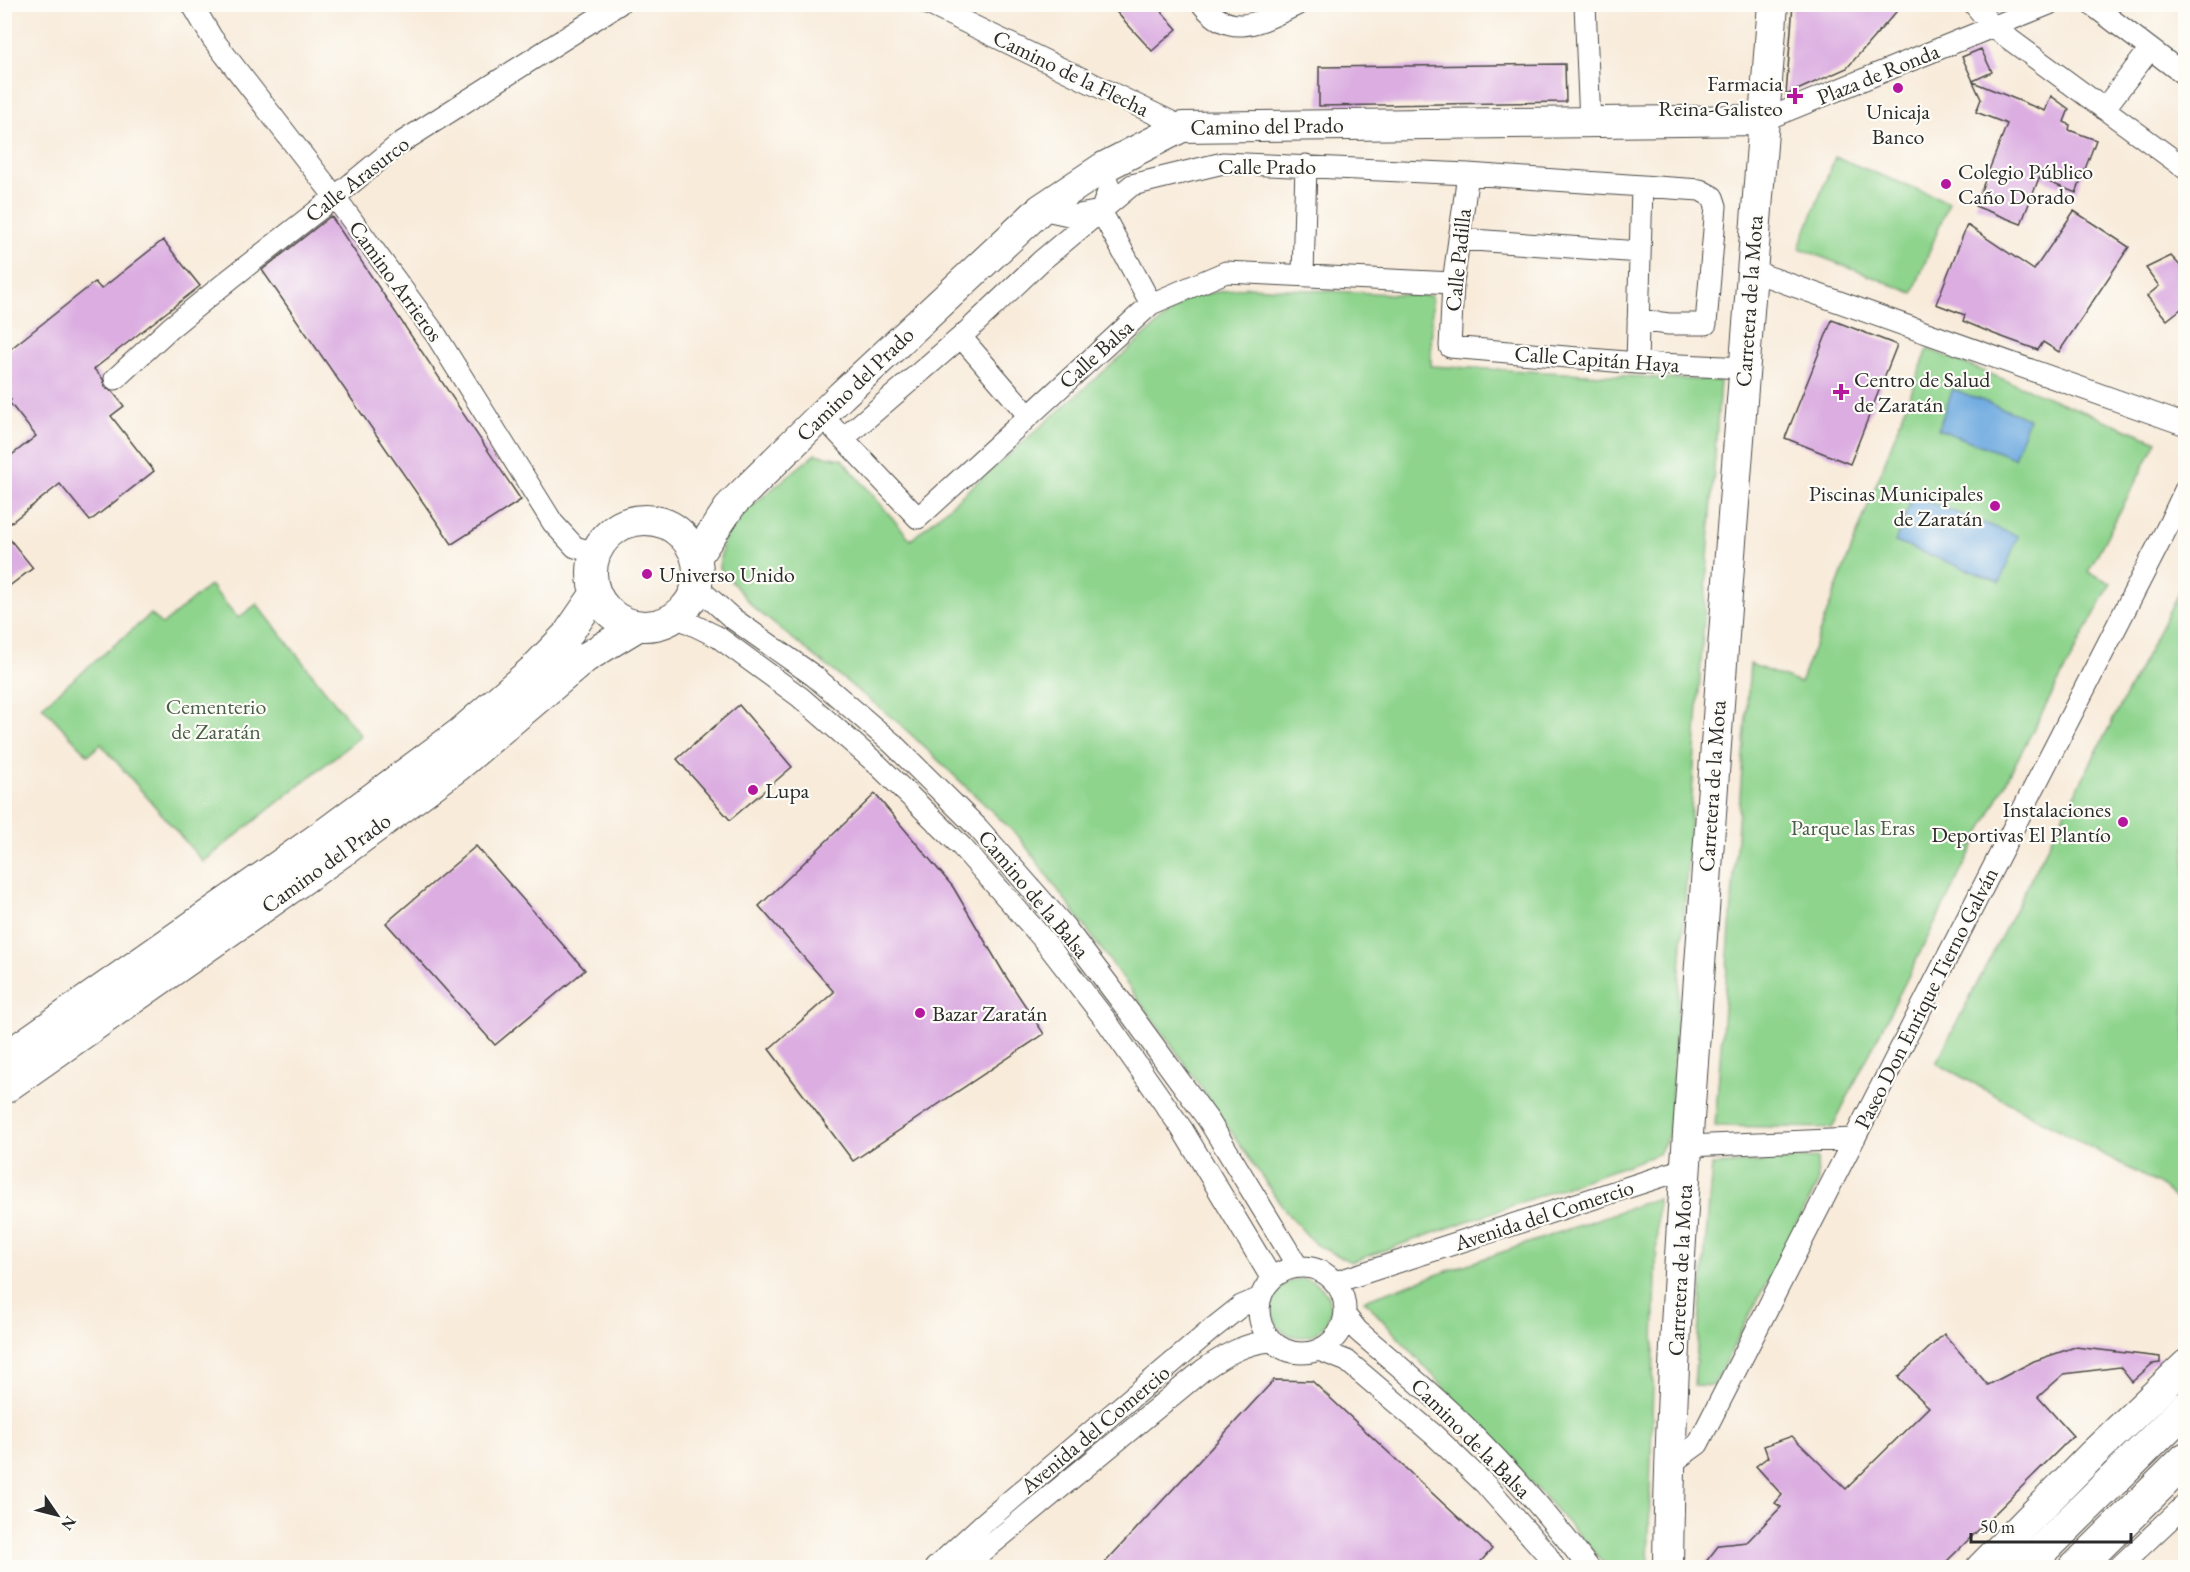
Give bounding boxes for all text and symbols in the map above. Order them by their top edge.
street label: Camino de la Flecha [988,23,1154,123]
street label: Plaza de Ronda [1813,36,1944,112]
place label: Farmacia Reina-Galisteo [1658,69,1783,123]
marker: Unicaja Banco [1891,81,1905,95]
marker: Farmacia Reina-Galisteo [1788,89,1802,103]
place label: Unicaja Banco [1866,97,1930,151]
street label: Camino del Prado [1190,110,1344,142]
street label: Calle Arasurco [299,129,415,229]
street label: Calle Prado [1218,152,1316,181]
place label: Colegio Público Caño Dorado [1958,157,2093,211]
marker: Colegio Público Caño Dorado [1939,177,1953,191]
street label: Calle Padilla [1438,207,1478,313]
street label: Carretera de la Mota [1729,214,1769,388]
street label: Camino Arrieros [342,215,450,347]
street label: Calle Balsa [1053,313,1140,395]
street label: Camino del Prado [790,320,920,448]
street label: Calle Capitán Haya [1514,339,1681,379]
place label: Centro de Salud de Zaratán [1854,365,1991,419]
marker: Centro de Salud de Zaratán [1832,383,1850,401]
place label: Piscinas Municipales de Zaratán [1809,479,1983,533]
marker: Piscinas Municipales de Zaratán [1988,499,2002,513]
place label: Universo Unido [659,560,795,589]
marker: Universo Unido [640,567,654,581]
park label: Cementerio de Zaratán [166,692,266,746]
street label: Carretera de la Mota [1692,699,1732,873]
place label: Lupa [765,776,809,805]
marker: Lupa [746,783,760,797]
place label: Instalaciones Deportivas El Plantío [1931,795,2111,849]
street label: Camino del Prado [255,806,397,920]
park label: Parque las Eras [1791,813,1915,842]
marker: Instalaciones Deportivas El Plantío [2116,815,2130,829]
street label: Camino de la Balsa [972,824,1096,964]
street label: Paseo Don Enrique Tierno Galván [1847,862,2005,1134]
place label: Bazar Zaratán [932,999,1048,1028]
marker: Bazar Zaratán [913,1006,927,1020]
street label: Avenida del Comercio [1450,1172,1637,1258]
street label: Carretera de la Mota [1661,1183,1699,1357]
street label: Avenida del Comercio [1013,1358,1176,1501]
street label: Camino de la Balsa [1404,1371,1538,1505]
north arrow [27,1485,87,1545]
scale bar [1971,1506,2132,1544]
text: N [57,1512,81,1535]
text: 50 m [1980,1515,2015,1538]

